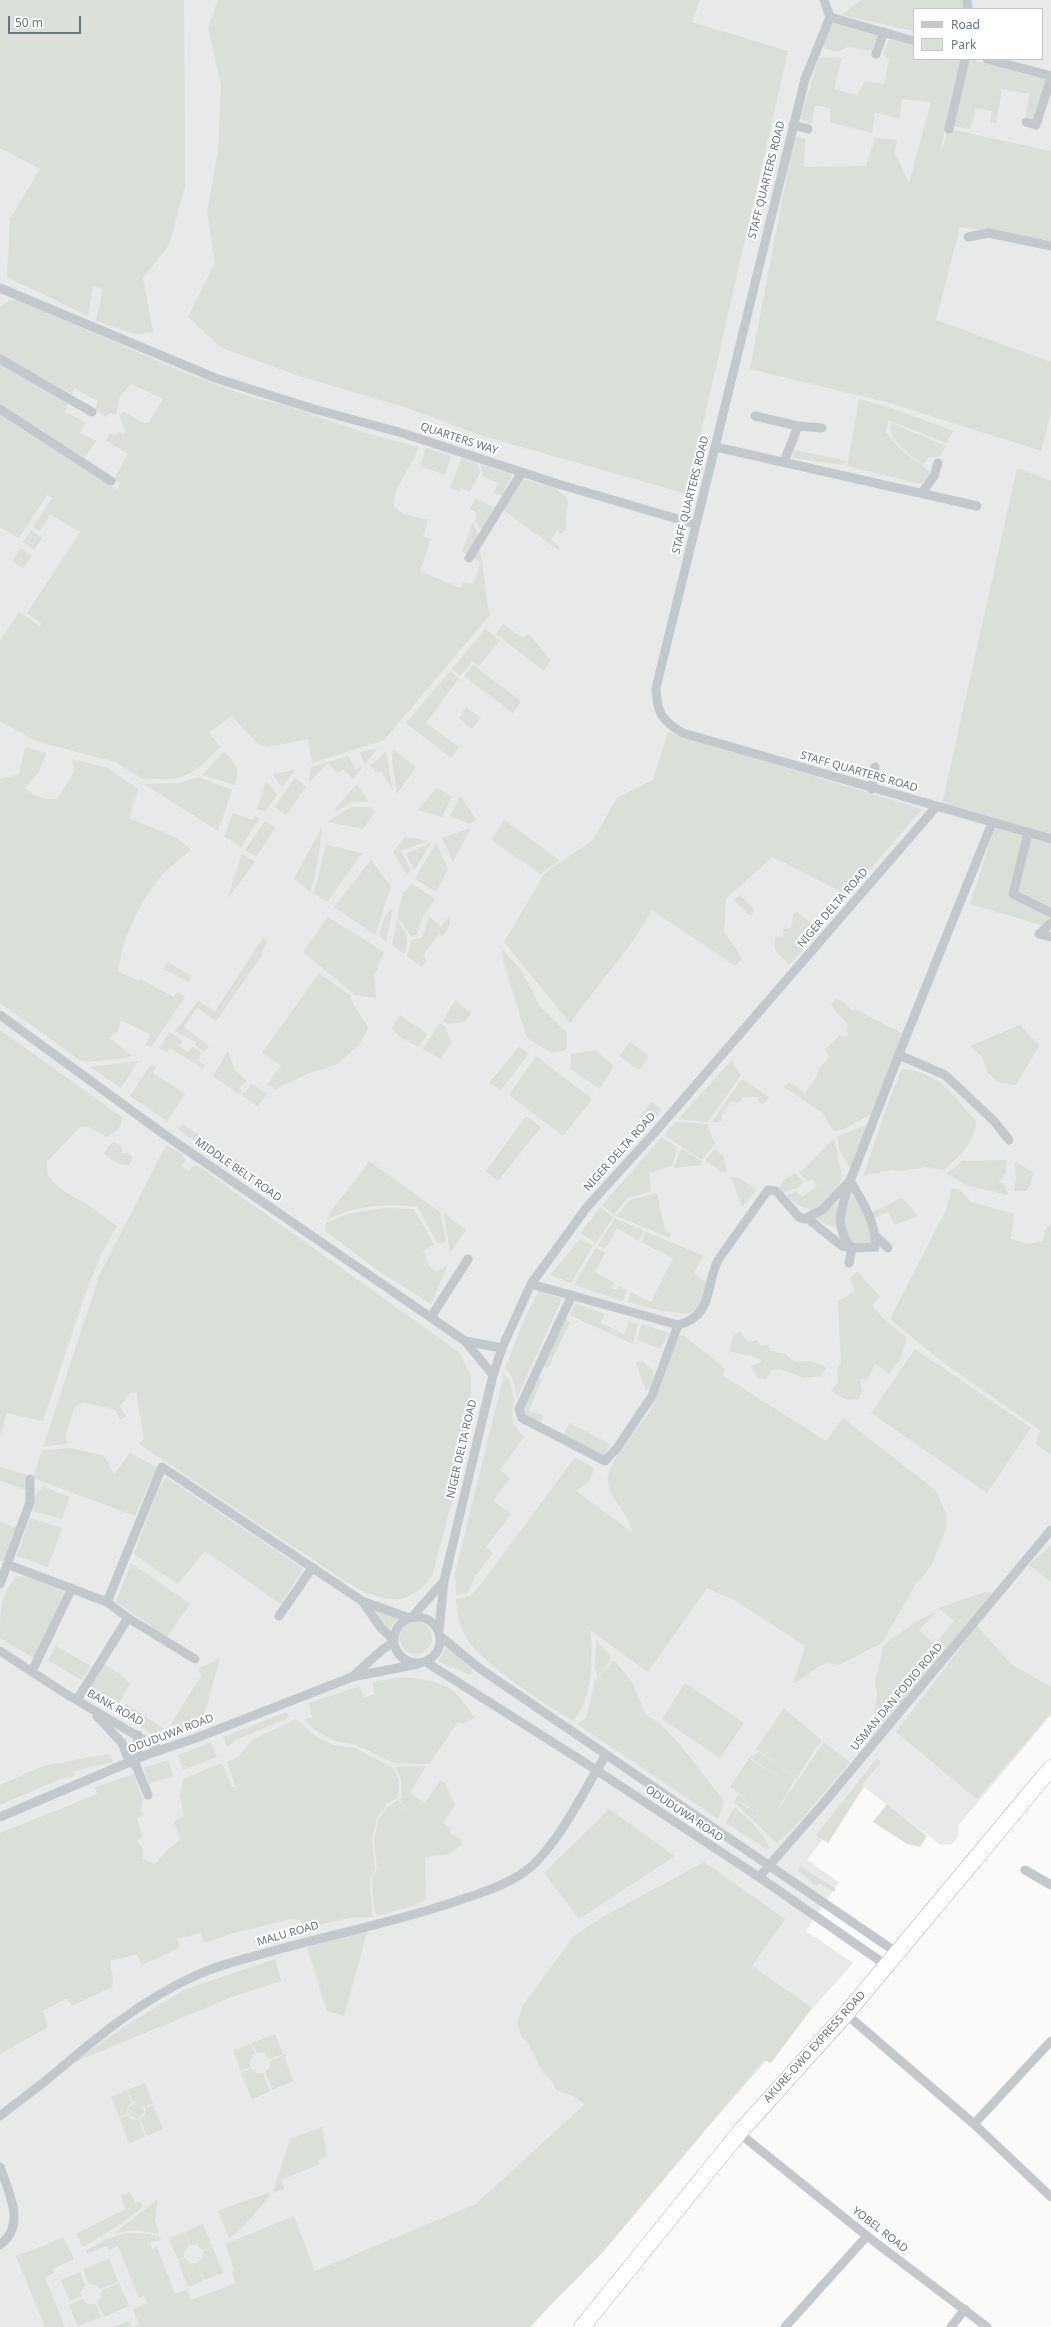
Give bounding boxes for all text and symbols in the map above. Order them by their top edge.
scale bar [10,8,83,34]
legend [913,8,1043,60]
text: 50 m [15,14,43,31]
text: Road [951,16,980,33]
text: Park [951,36,976,53]
street label: STAFF QUARTERS ROAD [746,120,788,240]
street label: QUARTERS WAY [419,420,499,458]
street label: STAFF QUARTERS ROAD [670,435,712,555]
street label: STAFF QUARTERS ROAD [799,749,919,795]
street label: NIGER DELTA ROAD [795,866,871,950]
street label: NIGER DELTA ROAD [581,1110,659,1194]
street label: MIDDLE BELT ROAD [192,1135,284,1205]
street label: NIGER DELTA ROAD [444,1398,480,1500]
street label: USMAN DAN FODIO ROAD [848,1641,946,1753]
street label: BANK ROAD [84,1687,146,1729]
street label: ODUDUWA ROAD [126,1712,216,1756]
street label: ODUDUWA ROAD [643,1783,725,1845]
street label: MALU ROAD [256,1919,320,1949]
street label: AKURE-OWO EXPRESS ROAD [761,1988,869,2106]
street label: YOBEL ROAD [850,2204,910,2256]

